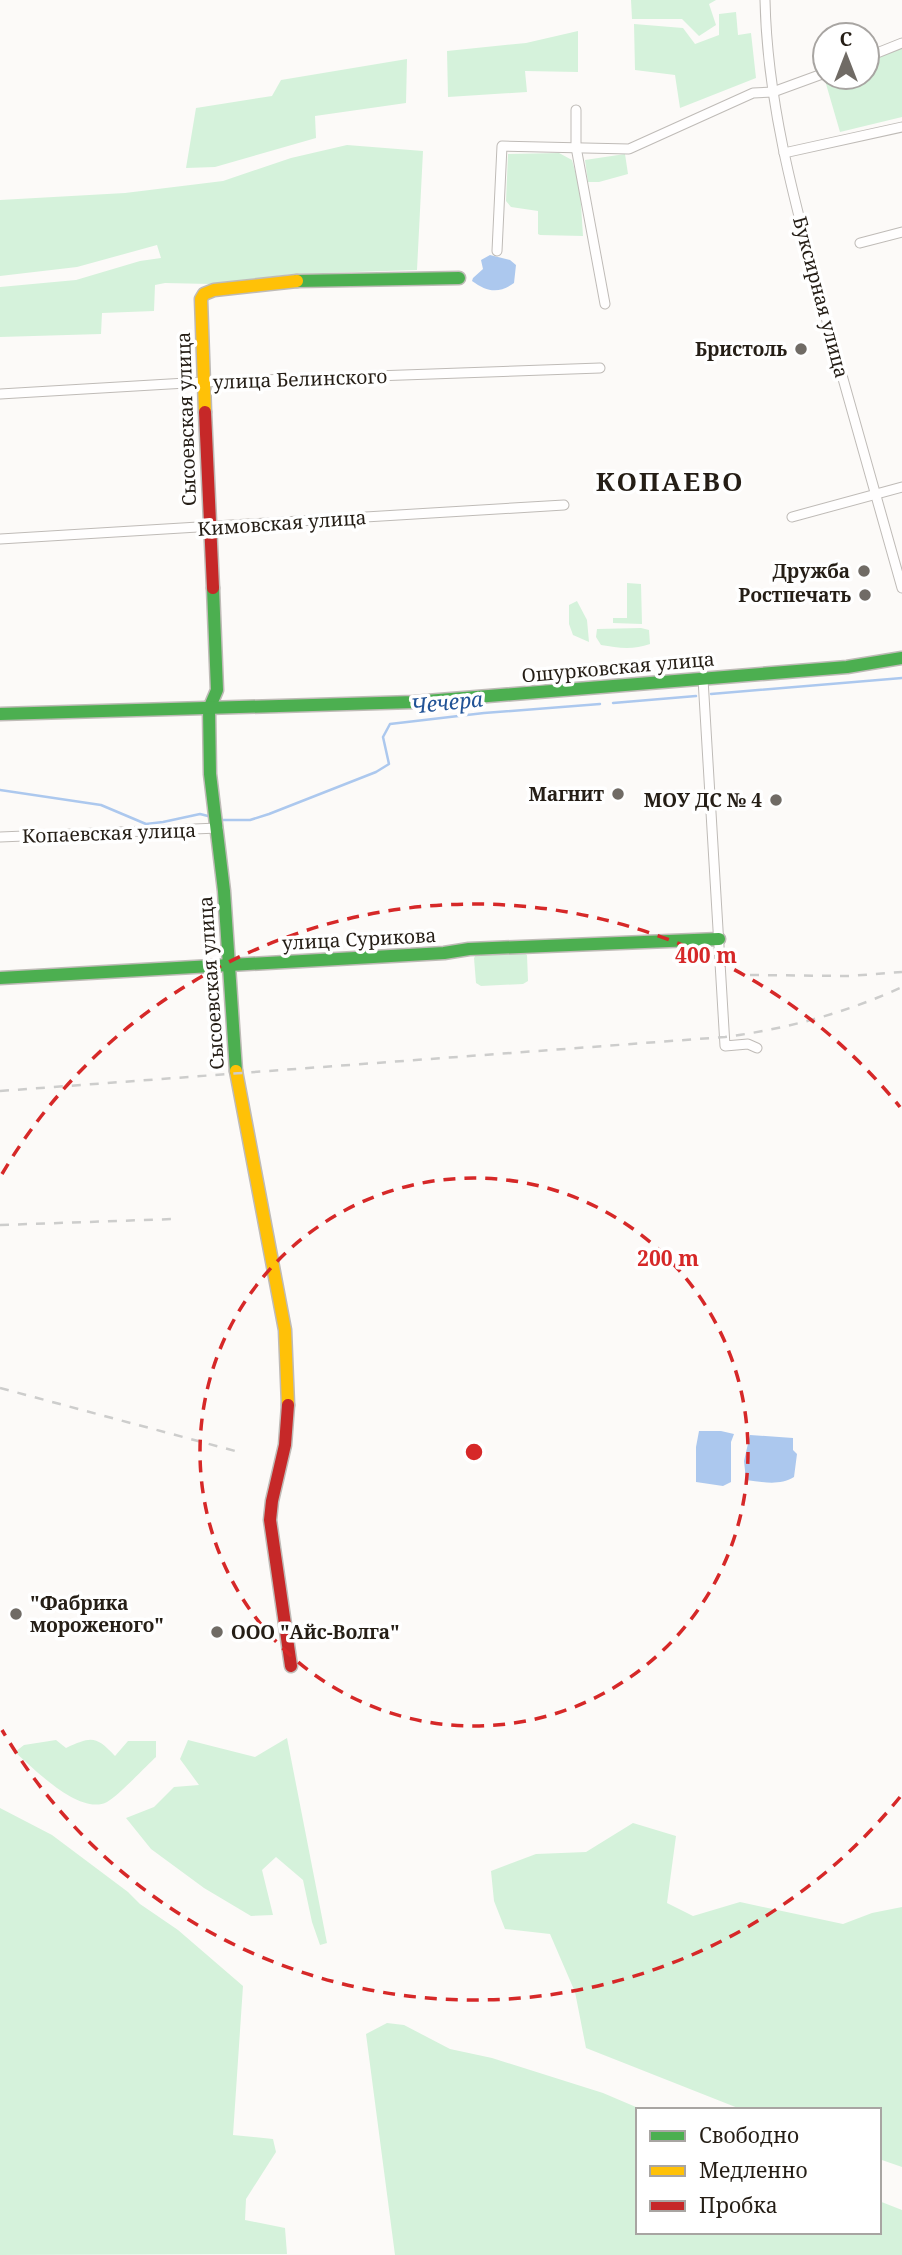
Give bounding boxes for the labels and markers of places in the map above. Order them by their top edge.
place label: Бристоль [695,336,787,362]
marker: Бристоль [793,341,809,357]
place label: Дружба [772,558,850,584]
marker: Дружба [856,563,872,579]
place label: Ростпечать [738,582,851,608]
marker: Ростпечать [857,587,873,603]
place label: Магнит [528,781,604,807]
marker: Магнит [610,786,626,802]
place label: МОУ ДС № 4 [644,787,762,813]
marker: МОУ ДС № 4 [768,792,784,808]
centre of rings [462,1440,486,1464]
place label: "Фабрика мороженого" [30,1590,164,1638]
marker: "Фабрика мороженого" [8,1606,24,1622]
place label: ООО "Айс-Волга" [231,1619,400,1645]
marker: ООО "Айс-Волга" [209,1624,225,1640]

